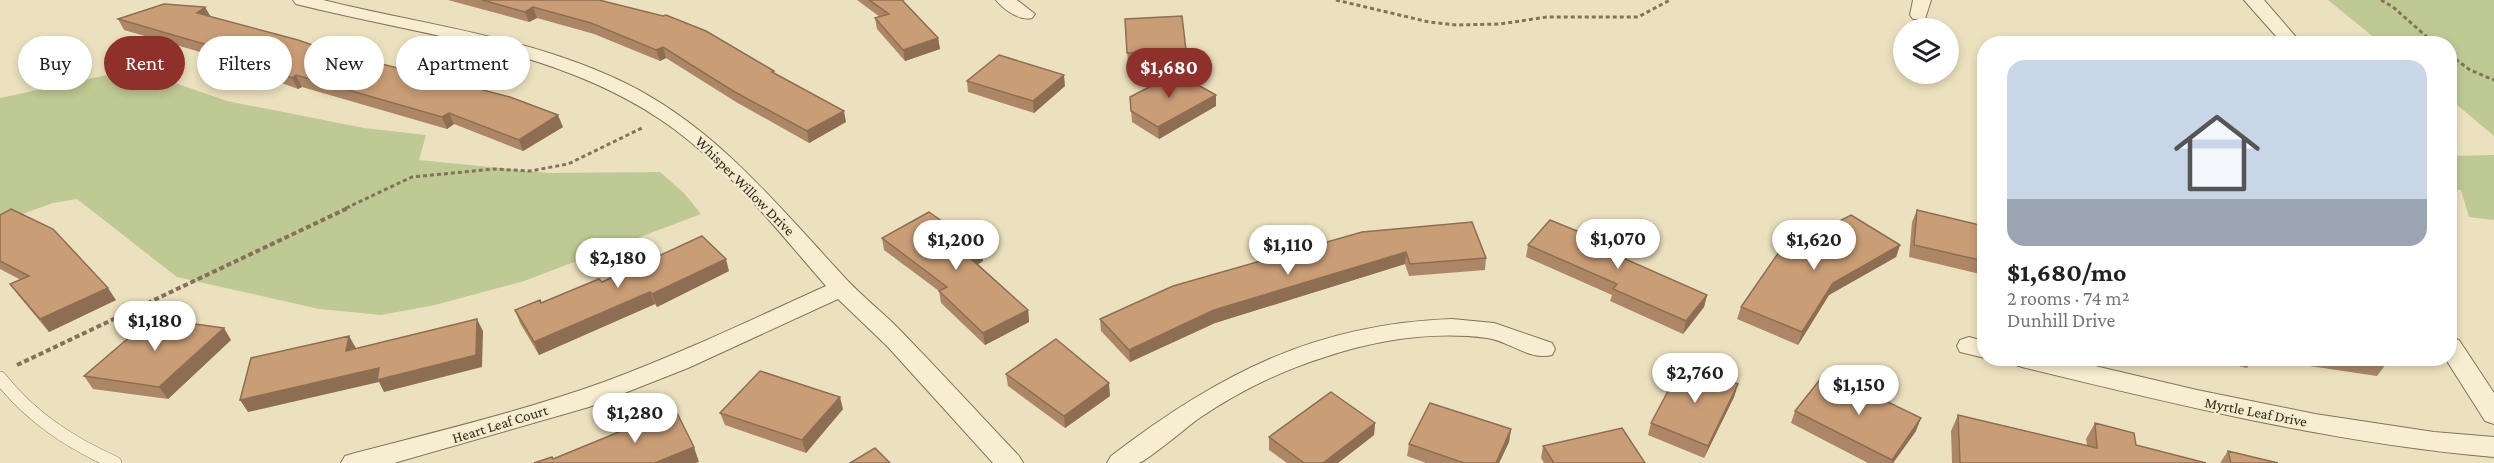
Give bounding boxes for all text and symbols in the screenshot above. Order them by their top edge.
map controls [1893,18,1959,84]
button: layers [1893,18,1959,84]
chip: Buy [18,36,92,90]
chip: Rent [104,36,185,90]
chip: Filters [197,36,292,90]
chip: New [304,36,384,90]
chip: Apartment [396,36,530,90]
pin: $1,680 [1120,48,1218,99]
text: $1,680 [1140,56,1198,78]
icon: home [2163,99,2271,207]
street label: Whisper Willow Drive [691,133,798,240]
pin: $1,070 [1569,219,1667,270]
pin: $1,200 [907,220,1005,271]
pin: $1,620 [1765,220,1863,271]
pin: $1,110 [1239,225,1337,276]
text: $1,070 [1590,227,1646,249]
text: $1,200 [927,228,985,250]
text: $1,620 [1786,228,1842,250]
text: $1,110 [1263,233,1313,255]
pin: $2,180 [569,238,667,289]
text: $2,180 [589,246,647,268]
text: $1,680/mo [2007,258,2127,287]
text: 2 rooms · 74 m² [2007,287,2129,309]
pin: $1,180 [106,301,204,352]
text: $1,180 [128,309,182,331]
text: Dunhill Drive [2007,309,2115,331]
pin: $2,760 [1646,353,1744,404]
text: $2,760 [1666,361,1724,383]
pin: $1,150 [1810,365,1908,416]
text: $1,150 [1833,373,1885,395]
pin: $1,280 [586,393,684,444]
street label: Myrtle Leaf Drive [2203,394,2309,431]
text: $1,280 [606,401,664,423]
street label: Heart Leaf Court [450,402,551,446]

